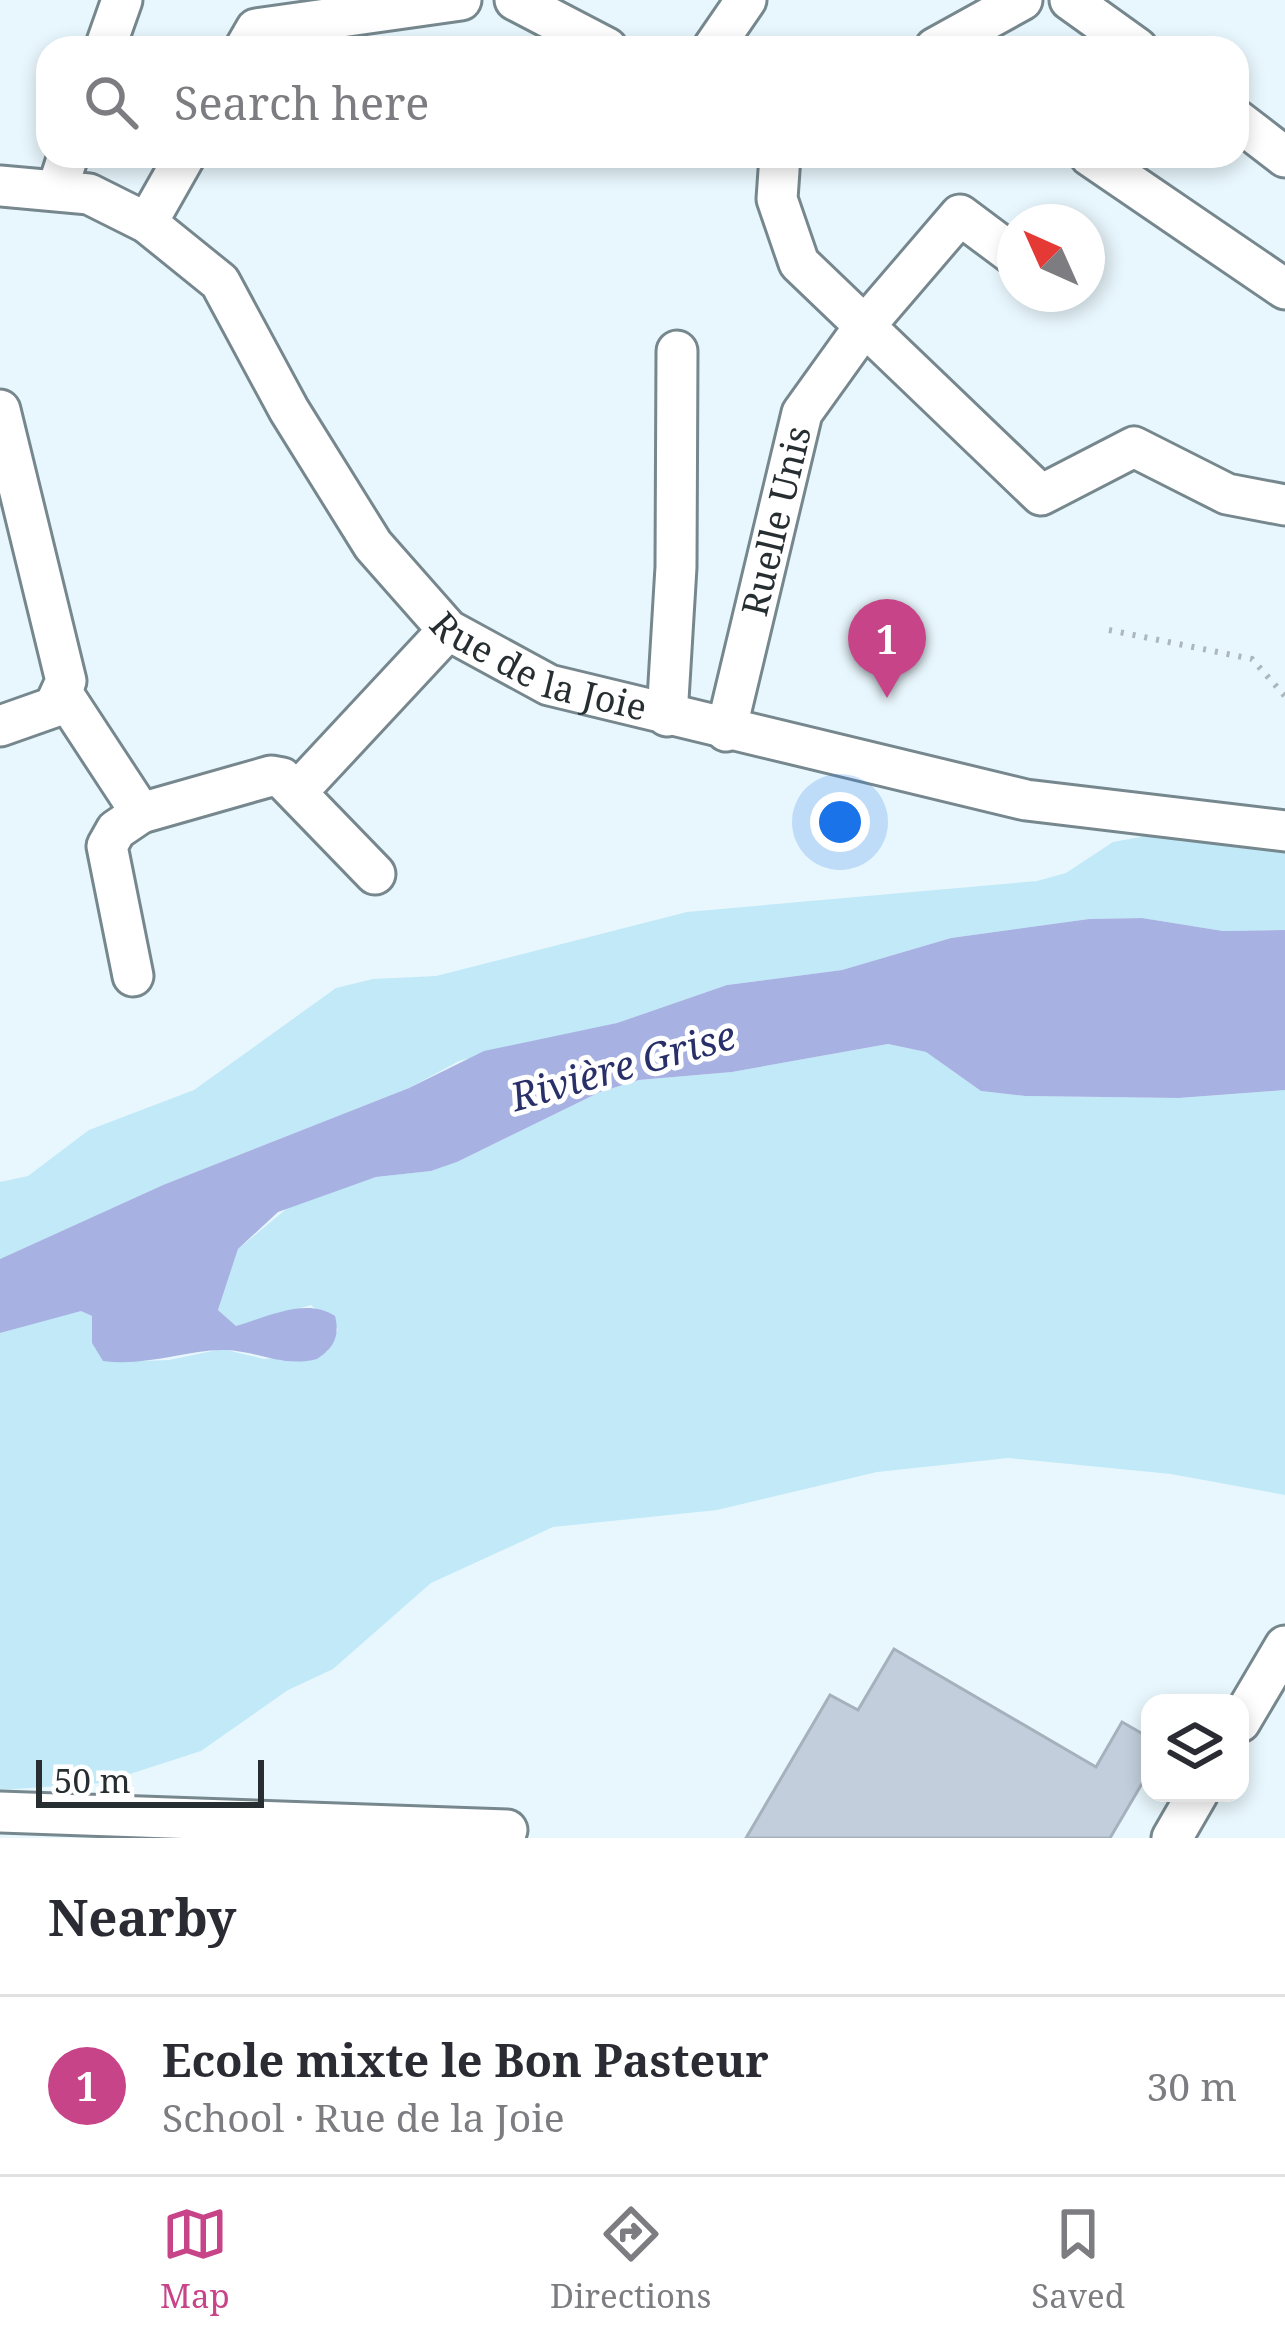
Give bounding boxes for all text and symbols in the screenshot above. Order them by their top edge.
search box [36,36,1249,168]
icon: search [78,69,144,135]
text: Search here [174,72,429,133]
north arrow [997,204,1105,312]
street label: Ruelle Unis [729,421,822,621]
pin: 1 [848,599,926,698]
street label: Rue de la Joie [419,601,652,732]
your location [810,792,870,852]
water label: Rivière Grise [503,1007,741,1122]
map controls [1141,1694,1249,1802]
button: layers [1141,1694,1249,1802]
scale bar [36,1754,264,1807]
text: 50 m [54,1758,131,1803]
text: Nearby [48,1881,236,1951]
text: Ecole mixte le Bon Pasteur [162,2029,769,2090]
text: 1 [76,2059,98,2112]
text: 30 m [1146,2059,1237,2112]
text: School · Rue de la Joie [162,2090,565,2143]
tab: Map [160,2201,230,2318]
tab: Directions [550,2201,711,2318]
tab: Saved [1031,2201,1125,2318]

